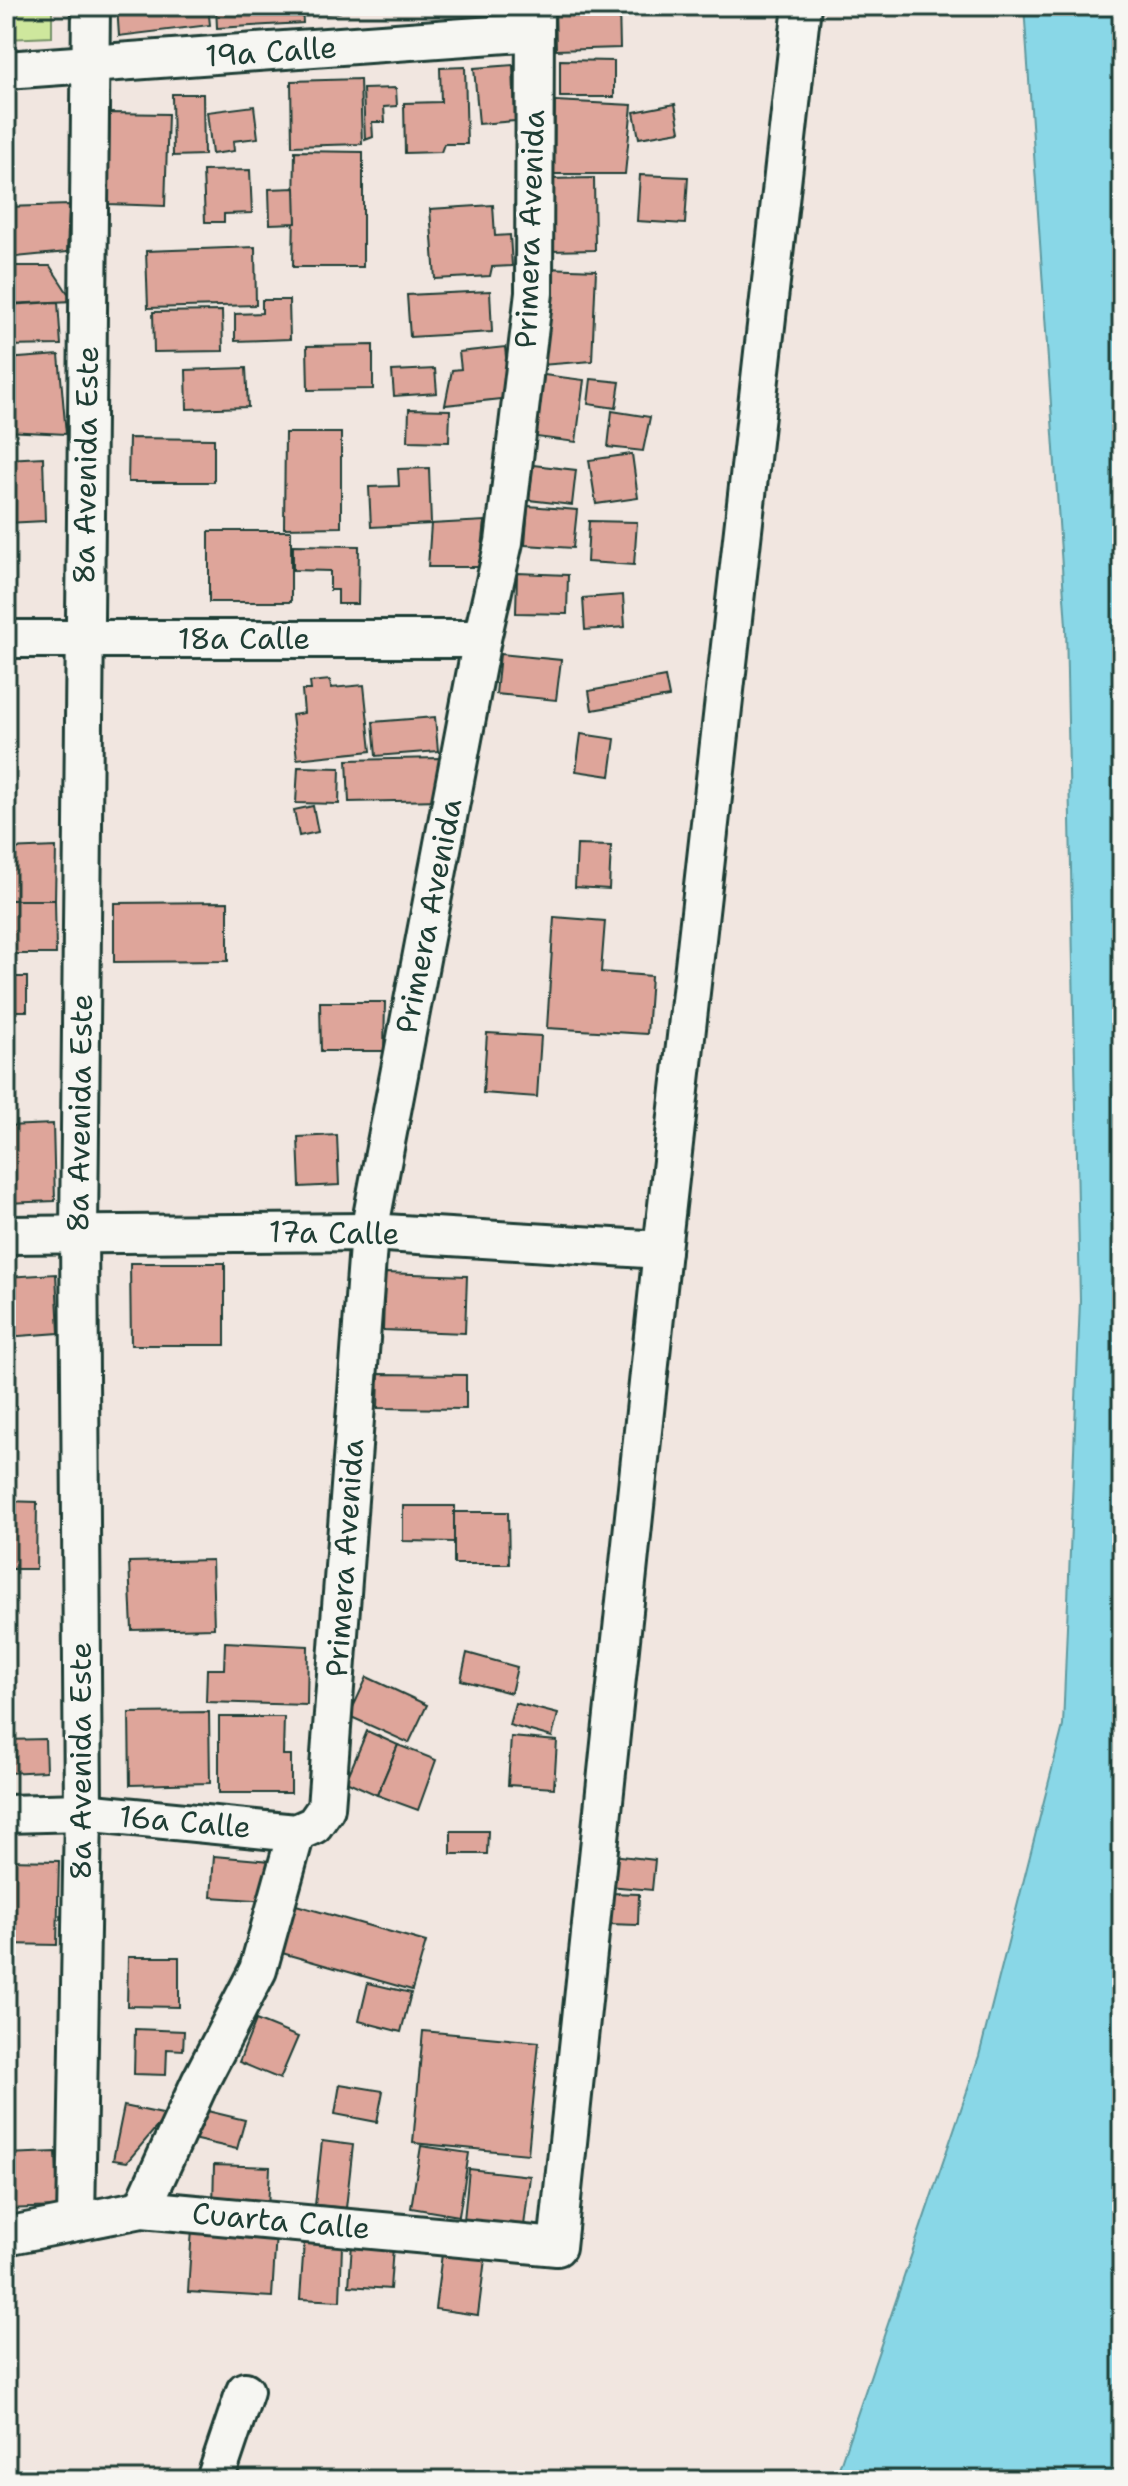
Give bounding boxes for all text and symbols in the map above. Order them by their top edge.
street label: 19a Calle [204,26,338,77]
street label: Primera Avenida [505,109,554,349]
street label: 8a Avenida Este [63,345,108,585]
street label: 18a Calle [178,618,310,659]
street label: Primera Avenida [386,794,471,1037]
street label: 8a Avenida Este [57,993,102,1233]
street label: 17a Calle [268,1211,400,1254]
street label: Primera Avenida [316,1437,373,1678]
street label: 8a Avenida Este [60,1642,101,1880]
street label: 16a Calle [117,1795,253,1848]
street label: Cuarta Calle [190,2192,372,2249]

